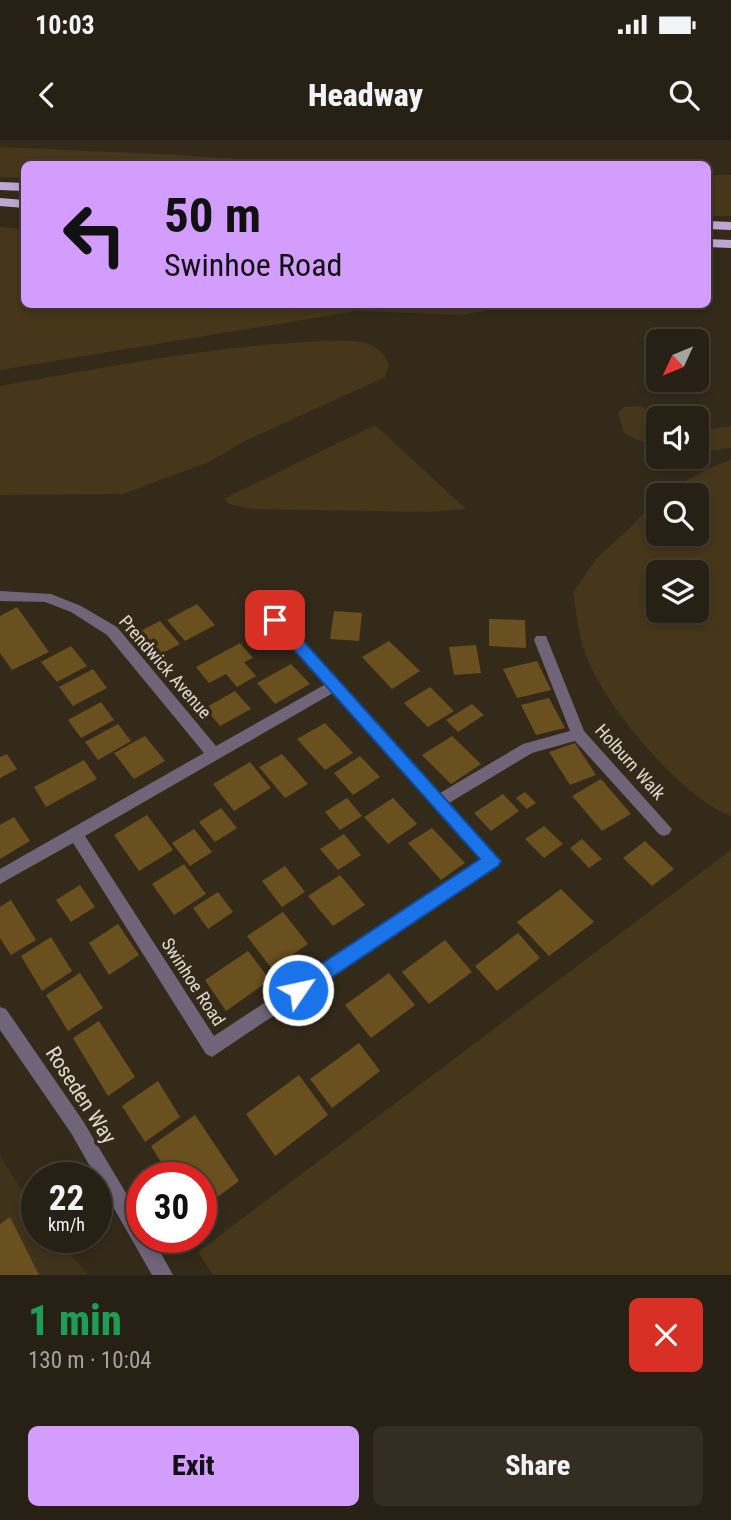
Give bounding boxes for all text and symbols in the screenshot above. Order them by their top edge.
text: 10:03 [35,10,95,40]
icon: back [28,76,66,114]
text: Headway [308,76,423,114]
icon: search [665,76,703,114]
text: 50 m [164,187,261,244]
icon: left [49,189,140,280]
text: Swinhoe Road [164,246,342,284]
north arrow [646,329,709,392]
map controls [646,329,709,623]
button: sound [646,406,709,469]
button: search [646,483,709,546]
button: layers [646,560,709,623]
pin [245,590,305,650]
icon: arrive [256,601,294,639]
street label: Prendwick Avenue [115,611,216,722]
street label: Holburn Walk [591,720,670,804]
street label: Swinhoe Road [157,934,230,1030]
position arrow [261,953,335,1027]
street label: Roseden Way [41,1042,121,1148]
speed limit sign: 30 [126,1162,217,1253]
text: 22 [49,1178,84,1219]
text: km/h [48,1214,85,1235]
text: 1 min [28,1296,122,1345]
button: close [629,1298,703,1372]
text: 130 m · 10:04 [28,1347,152,1374]
button: Exit [28,1426,359,1506]
button: Share [373,1426,703,1506]

